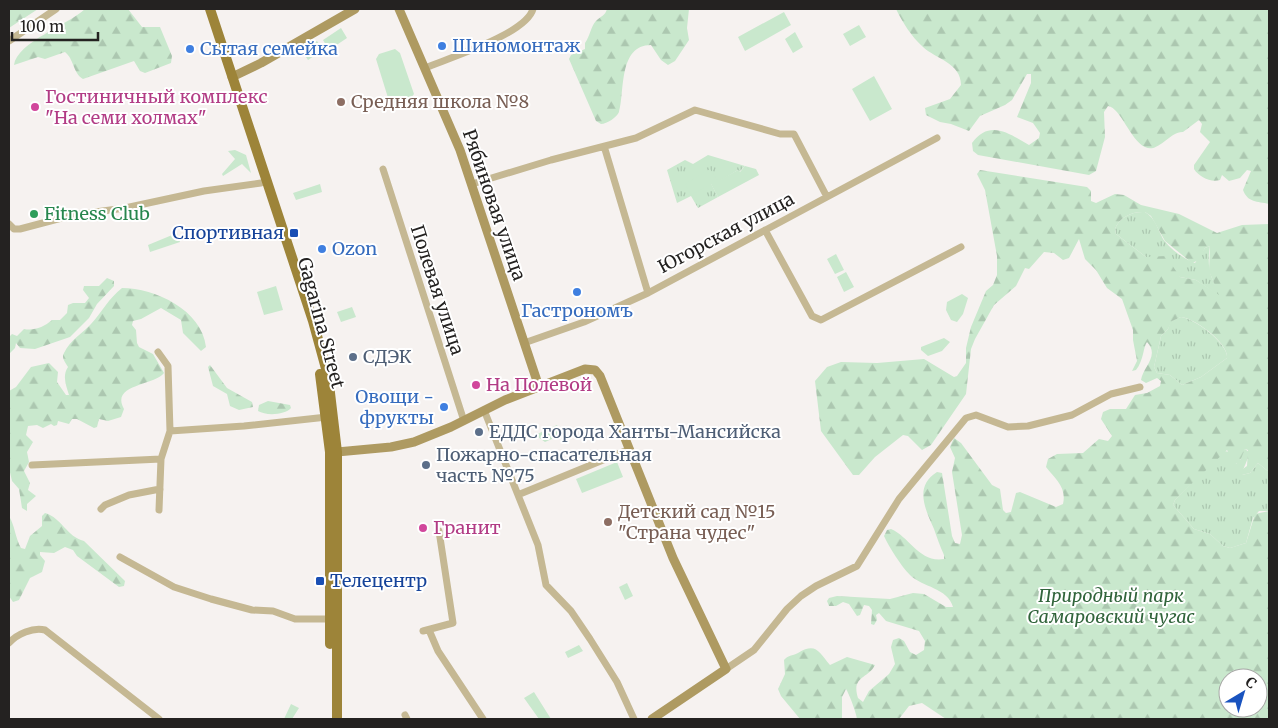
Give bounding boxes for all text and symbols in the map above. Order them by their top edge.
scale bar [12,10,99,42]
text: 100 m [20,17,64,36]
place label: Шиномонтаж [452,34,581,57]
place label: Сытая семейка [200,37,338,60]
marker: Шиномонтаж [436,40,448,52]
marker: Сытая семейка [184,43,196,55]
place label: Гостиничный комплекс "На семи холмах" [45,85,268,129]
place label: Средняя школа №8 [351,90,529,113]
marker: Средняя школа №8 [335,96,347,108]
marker: Гостиничный комплекс "На семи холмах" [29,101,41,113]
street label: Рябиновая улица [458,126,531,284]
street label: Югорская улица [654,187,798,278]
place label: Fitness Club [44,202,150,225]
marker: Fitness Club [28,208,40,220]
place label: Спортивная [172,221,284,244]
street label: Полевая улица [406,222,469,358]
marker: Спортивная [288,227,300,239]
place label: Ozon [332,237,377,260]
marker: Ozon [316,243,328,255]
street label: Gagarina Street [293,255,350,391]
marker: Гастрономъ [571,286,583,298]
place label: Гастрономъ [521,299,633,322]
place label: СДЭК [363,345,412,368]
marker: СДЭК [347,351,359,363]
place label: На Полевой [486,373,592,396]
marker: На Полевой [470,379,482,391]
place label: Овощи - фрукты [355,385,434,429]
marker: Овощи - фрукты [438,401,450,413]
place label: ЕДДС города Ханты-Мансийска [489,420,781,443]
marker: ЕДДС города Ханты-Мансийска [473,426,485,438]
place label: Пожарно-спасательная часть №75 [436,443,652,487]
marker: Пожарно-спасательная часть №75 [420,459,432,471]
place label: Детский сад №15 "Страна чудес" [618,500,776,544]
place label: Гранит [433,516,501,539]
marker: Детский сад №15 "Страна чудес" [602,516,614,528]
marker: Гранит [417,522,429,534]
place label: Телецентр [330,569,427,592]
marker: Телецентр [314,575,326,587]
park label: Природный парк Самаровский чугас [1027,584,1195,628]
north arrow [1218,668,1268,718]
text: С [1242,673,1260,693]

